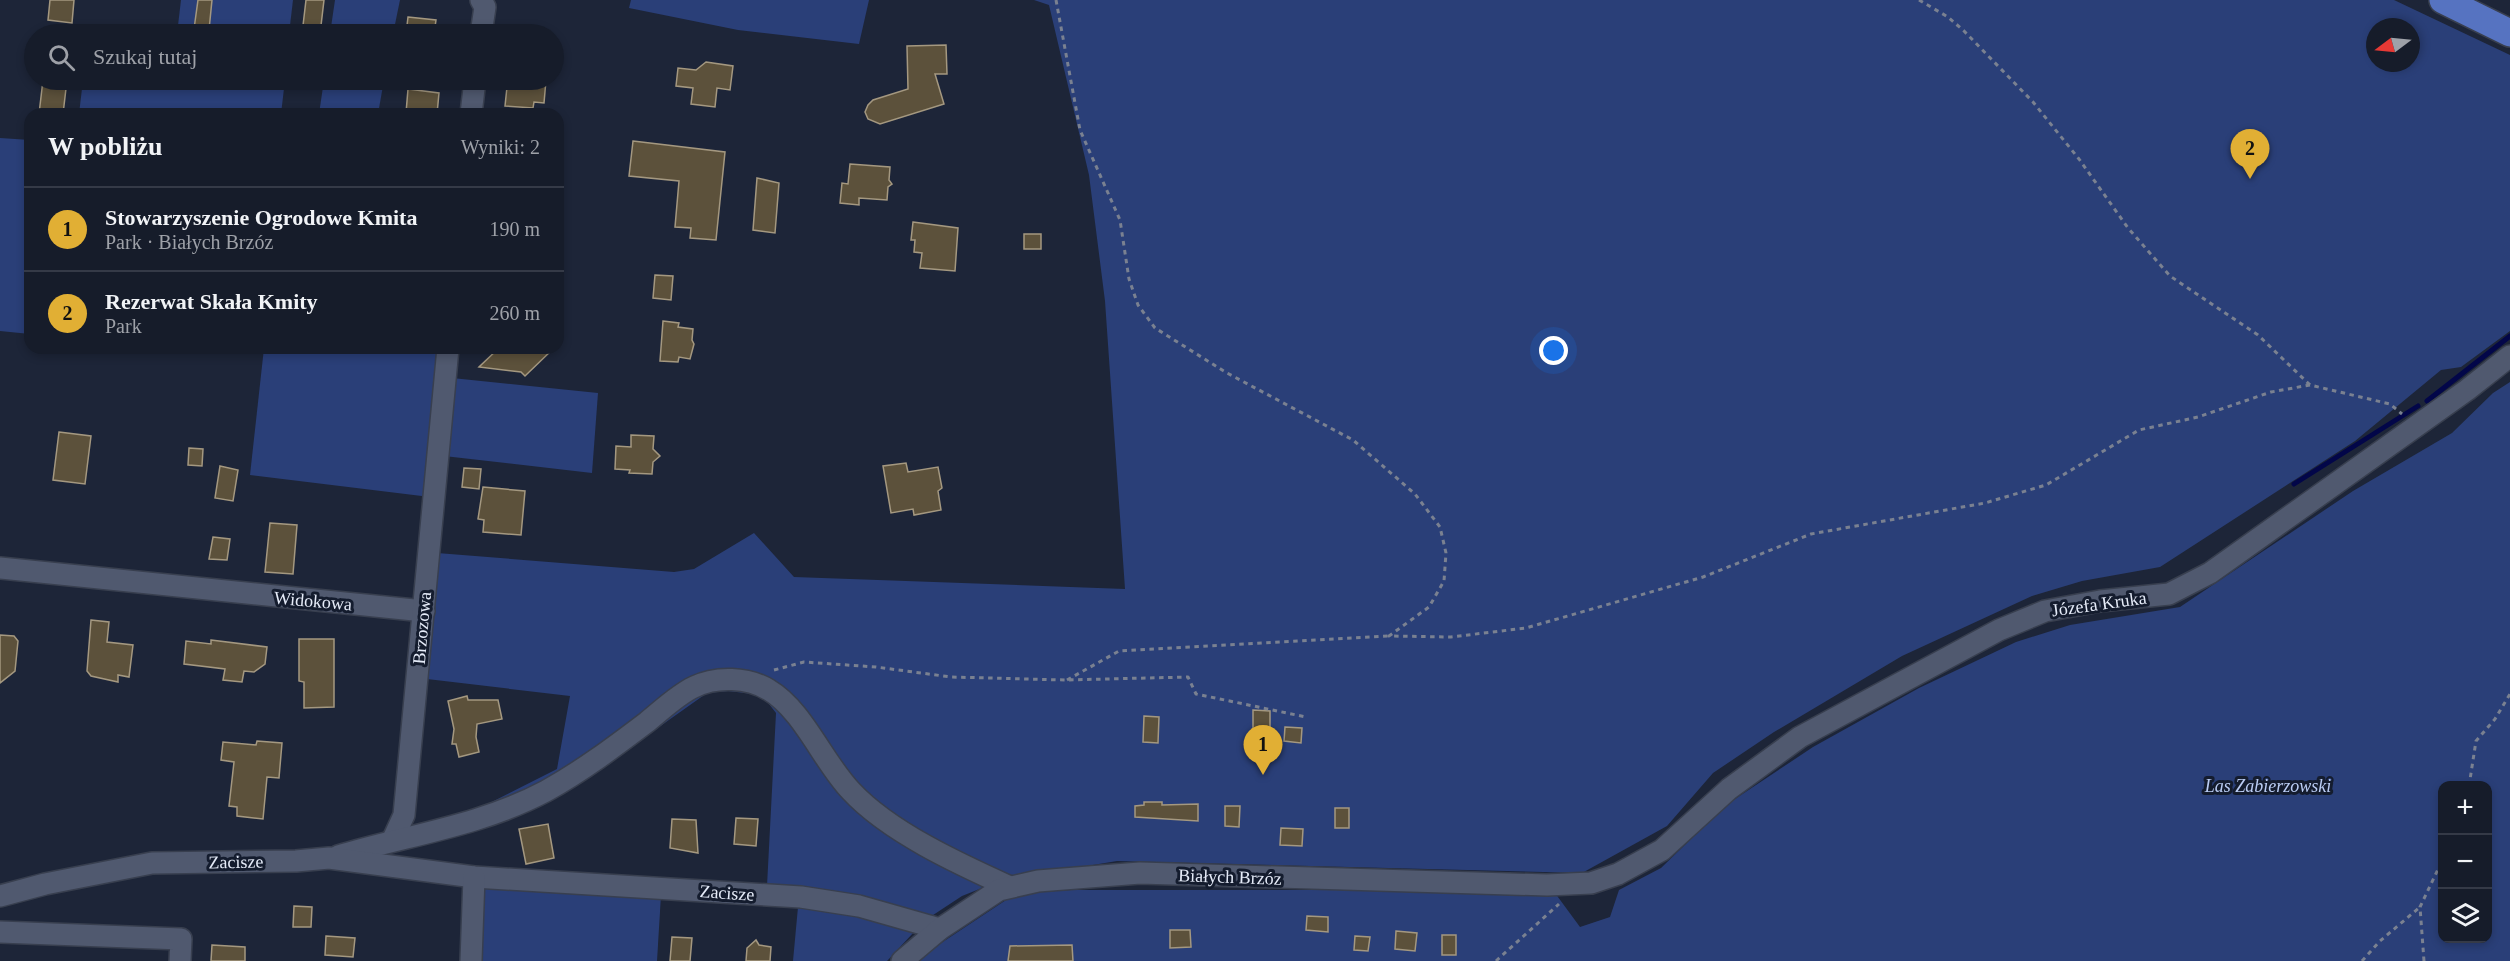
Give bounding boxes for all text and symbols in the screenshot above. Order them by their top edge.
north arrow [2366,18,2420,72]
search box [24,24,564,90]
icon: search [45,41,78,74]
text: Szukaj tutaj [93,44,197,69]
pin: 2 [2230,130,2270,179]
text: W pobliżu [48,132,162,161]
text: Wyniki: 2 [461,136,540,158]
text: Stowarzyszenie Ogrodowe Kmita [105,205,417,230]
text: 1 [63,218,73,240]
text: 190 m [489,218,540,240]
text: Park · Białych Brzóz [105,231,273,253]
text: Rezerwat Skała Kmity [105,289,318,314]
text: 2 [63,302,73,324]
text: 260 m [489,302,540,324]
text: Park [105,315,142,337]
your location [1539,336,1568,365]
street label: Józefa Kruka [2050,587,2148,621]
street label: Widokowa [273,588,353,614]
street label: Brzozowa [409,591,435,665]
pin: 1 [1244,726,1282,775]
park label: Las Zabierzowski [2204,776,2331,796]
map controls [2438,781,2492,943]
button: + [2438,781,2492,835]
button: − [2438,835,2492,889]
street label: Zacisze [208,852,264,872]
street label: Białych Brzóz [1178,865,1282,889]
street label: Zacisze [699,881,755,905]
button: layers [2438,889,2492,943]

